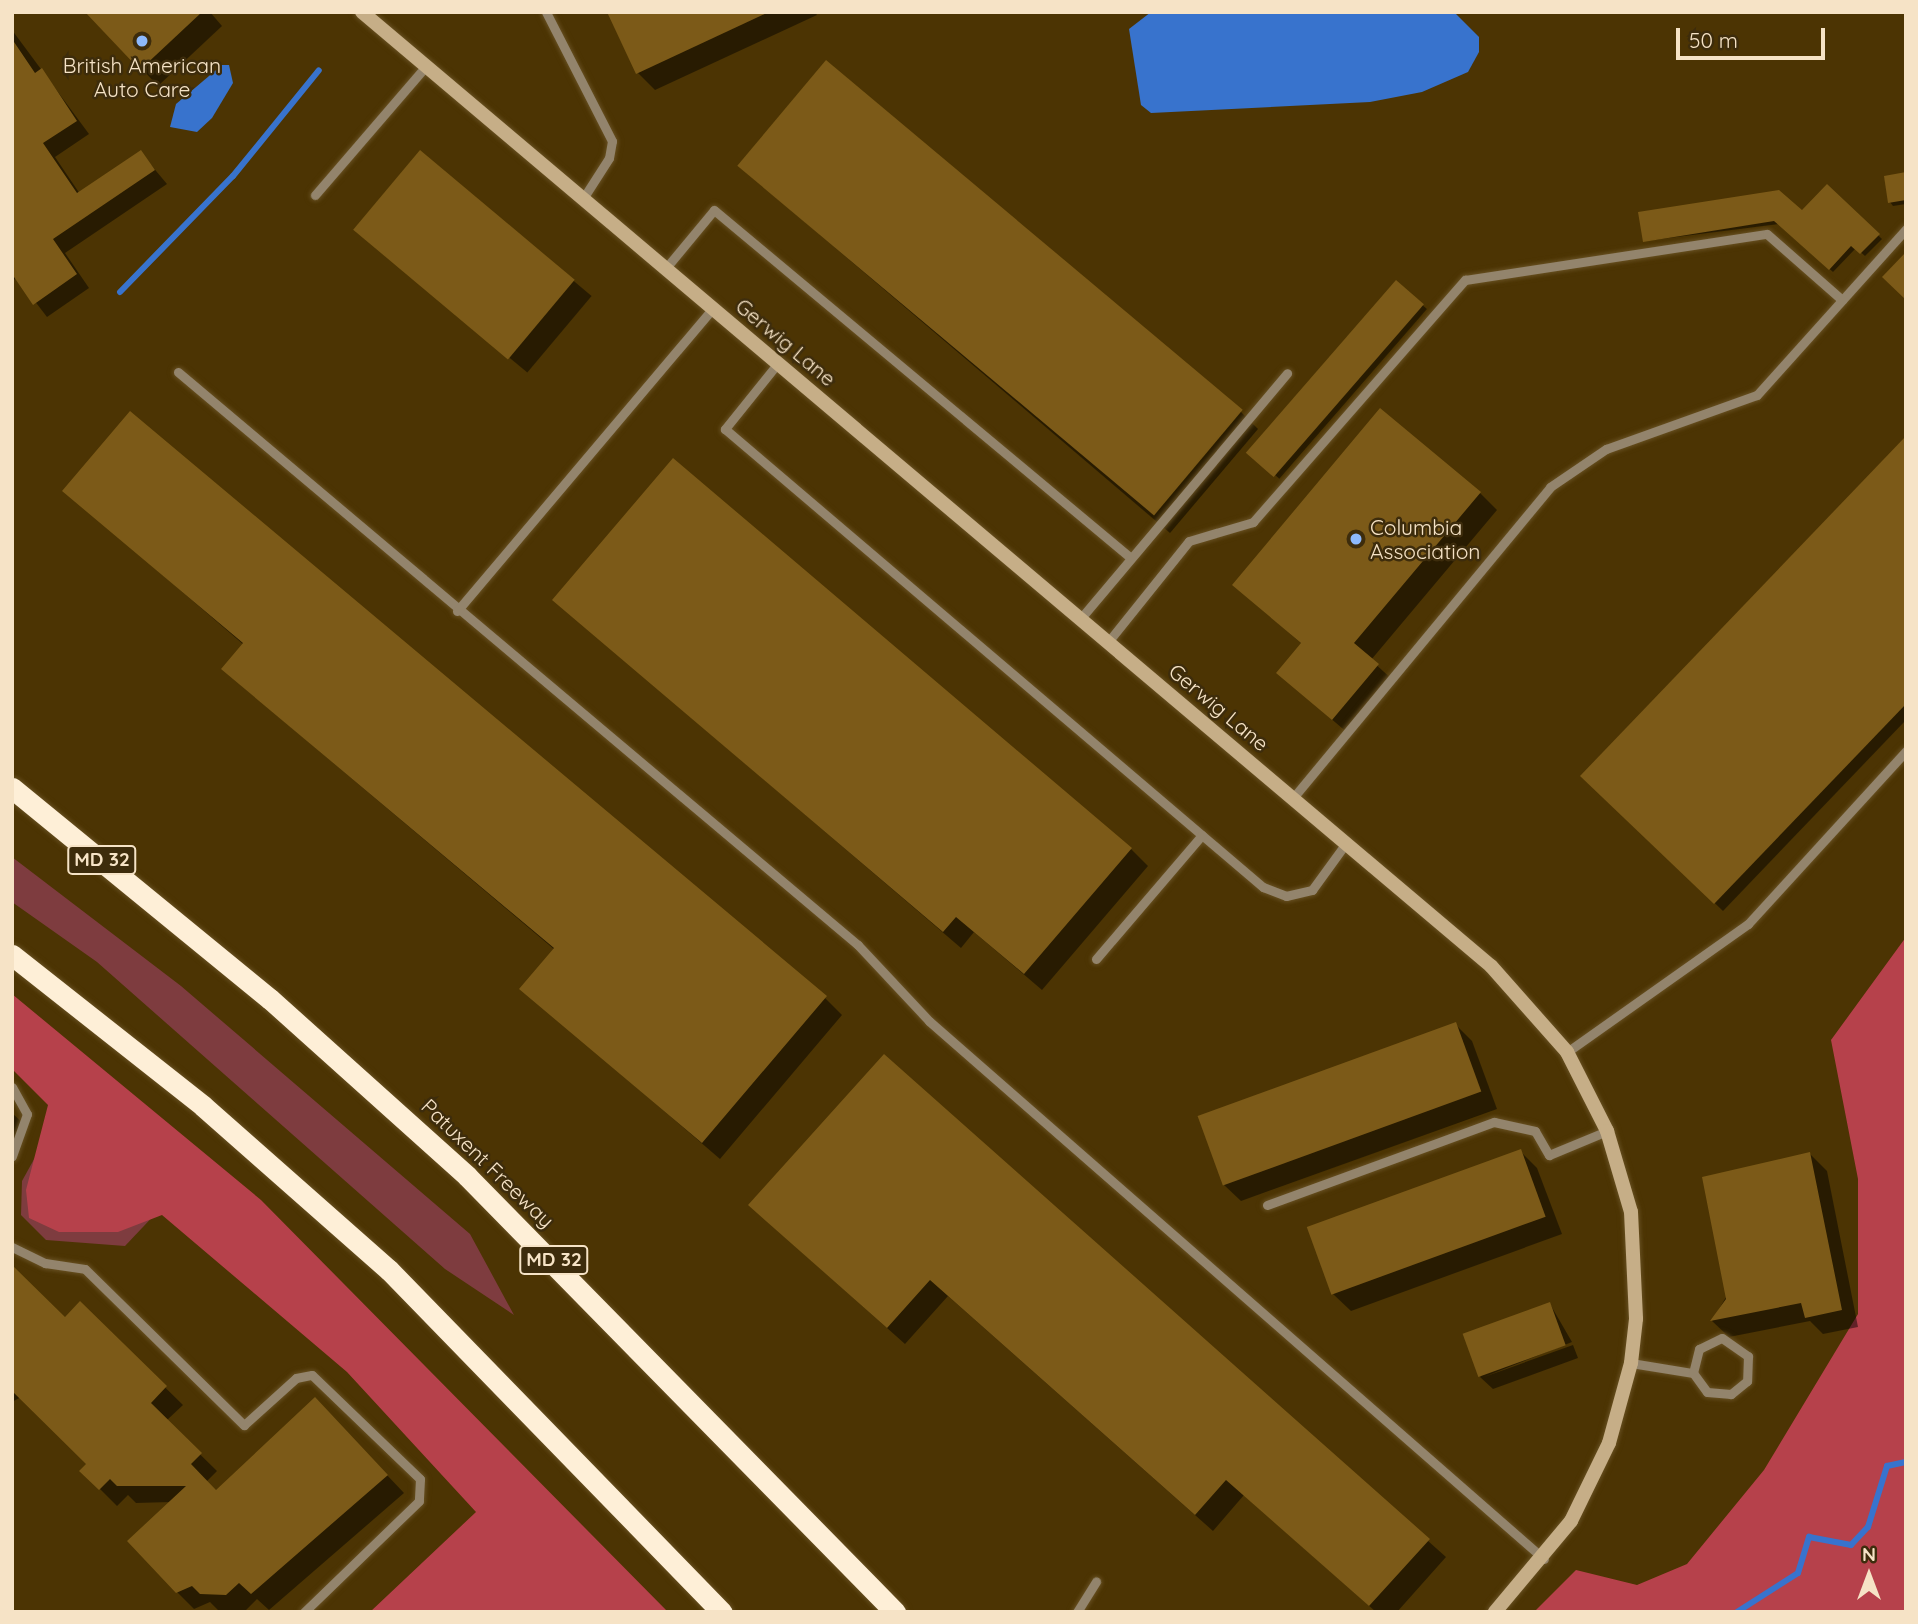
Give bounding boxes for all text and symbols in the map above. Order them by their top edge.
scale bar [1680,14,1829,58]
text: 50 m [1689,27,1738,53]
marker: British American Auto Care [134,33,150,49]
place label: British American Auto Care [63,52,221,102]
street label: Gerwig Lane [731,293,841,391]
place label: Columbia Association [1370,514,1481,564]
marker: Columbia Association [1348,531,1364,547]
street label: Gerwig Lane [1164,658,1274,756]
road number: MD 32 [67,845,137,876]
street label: Patuxent Freeway [416,1093,560,1233]
road number: MD 32 [519,1244,589,1276]
north arrow [1834,1540,1904,1610]
text: N [1862,1542,1876,1566]

